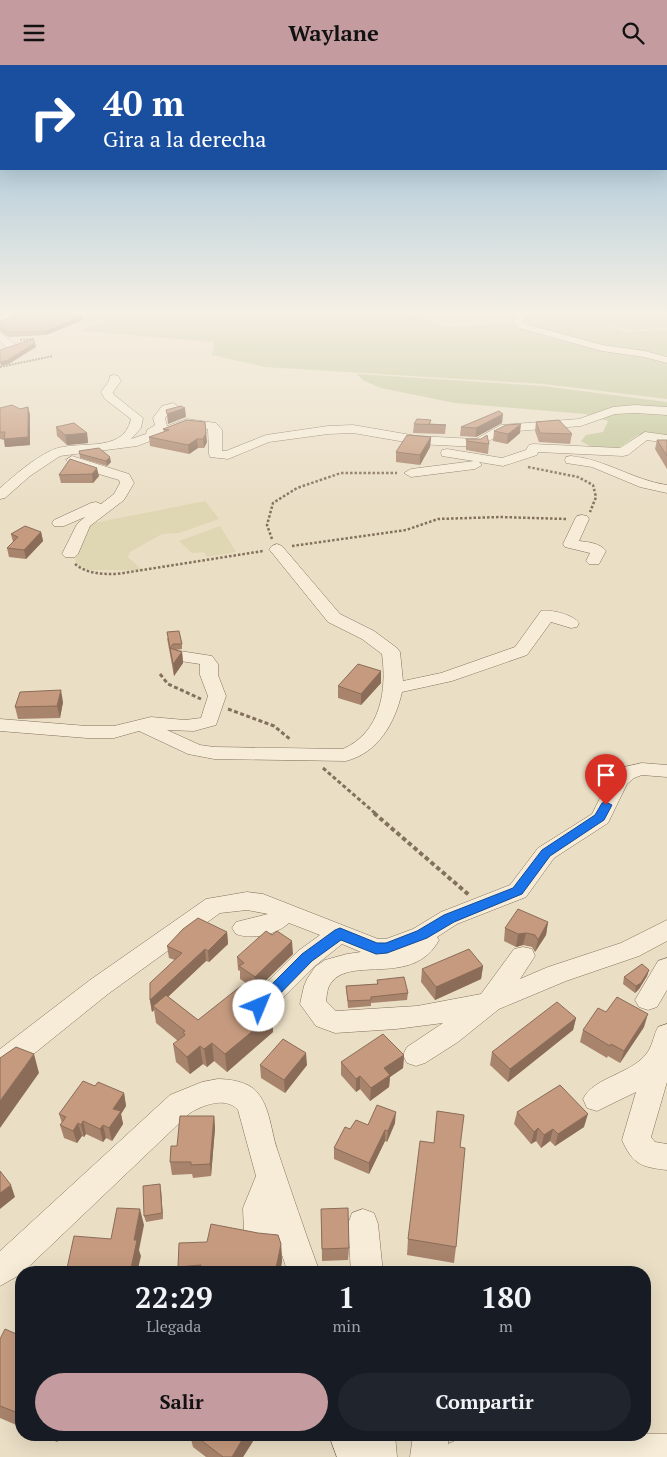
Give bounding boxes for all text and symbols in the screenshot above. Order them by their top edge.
text: Waylane [288,18,379,47]
icon: menu [20,19,48,47]
icon: search [619,19,647,47]
text: 40 m [103,80,184,126]
icon: right [20,85,85,150]
text: Gira a la derecha [103,124,266,153]
pin [585,754,627,805]
icon: arrive [592,761,620,789]
position arrow [232,979,284,1031]
text: 22:29 [135,1277,213,1317]
text: 1 [338,1277,355,1317]
text: 180 [480,1277,531,1317]
text: Llegada [146,1315,201,1337]
text: min [333,1315,361,1337]
text: m [499,1315,513,1337]
button: Salir [35,1373,328,1431]
button: Compartir [338,1373,631,1431]

